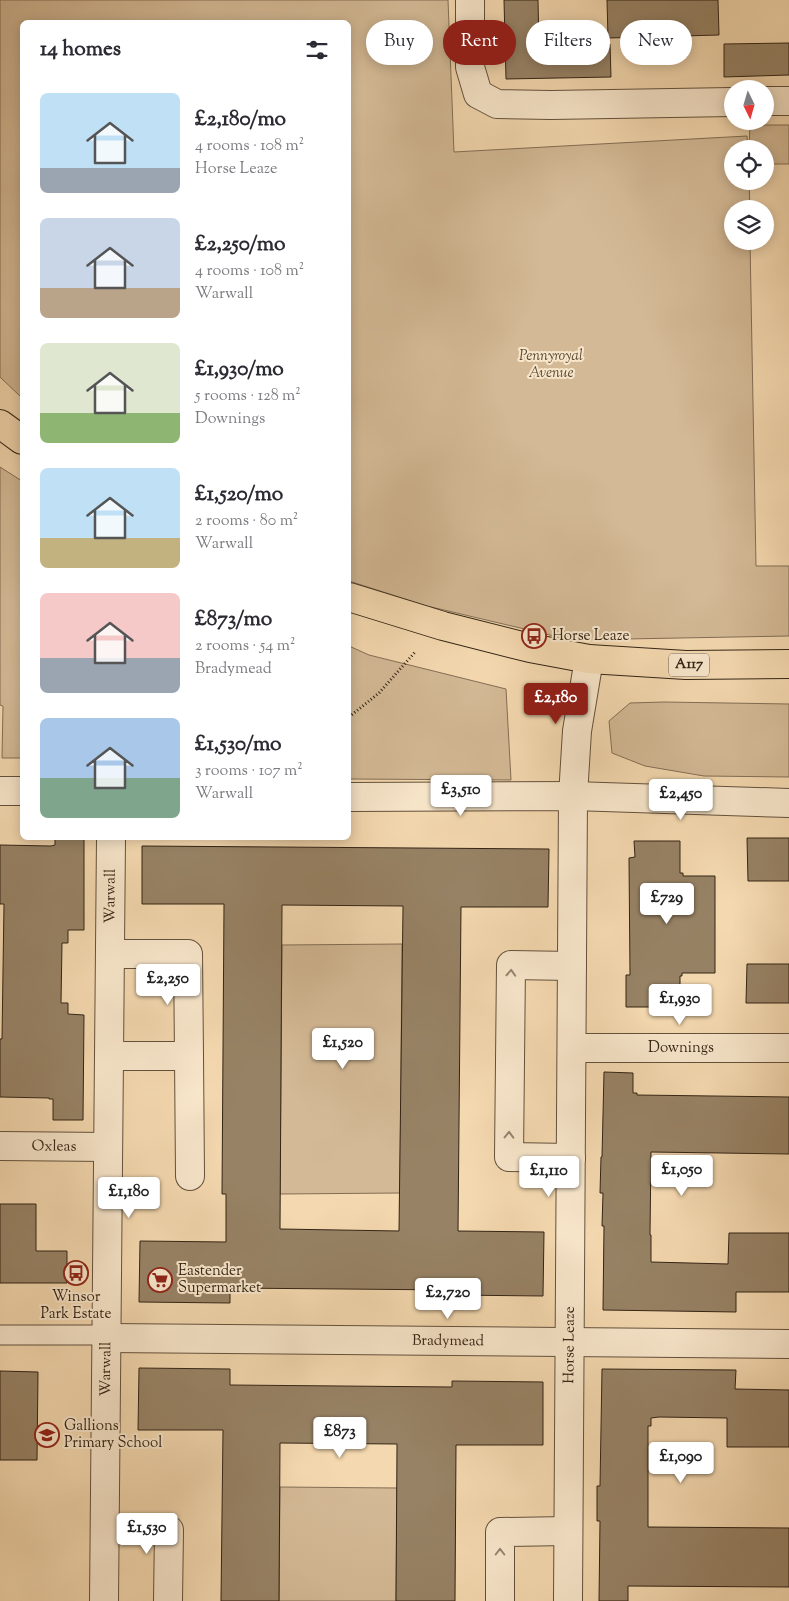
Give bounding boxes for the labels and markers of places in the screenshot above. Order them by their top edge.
bus stop icon: Horse Leaze [521,623,547,649]
place label: Horse Leaze [552,626,629,647]
pin: £2,180 [515,682,597,725]
pin: £3,510 [420,774,502,817]
pin: £2,450 [640,778,722,821]
pin: £729 [637,882,697,925]
pin: £2,250 [127,964,209,1006]
pin: £1,930 [639,984,721,1026]
pin: £1,520 [302,1028,384,1070]
pin: £1,050 [641,1154,723,1197]
pin: £1,110 [508,1156,590,1198]
pin: £1,180 [88,1176,170,1219]
bus stop icon: Winsor Park Estate [63,1260,89,1286]
place label: Eastender Supermarket [178,1261,261,1299]
supermarket icon: Eastender Supermarket [147,1267,173,1293]
pin: £2,720 [407,1278,489,1320]
place label: Winsor Park Estate [41,1287,111,1325]
place label: Gallions Primary School [64,1416,162,1454]
pin: £873 [310,1416,370,1459]
school or university icon: Gallions Primary School [34,1422,60,1448]
pin: £1,090 [640,1442,722,1484]
pin: £1,530 [106,1512,188,1555]

